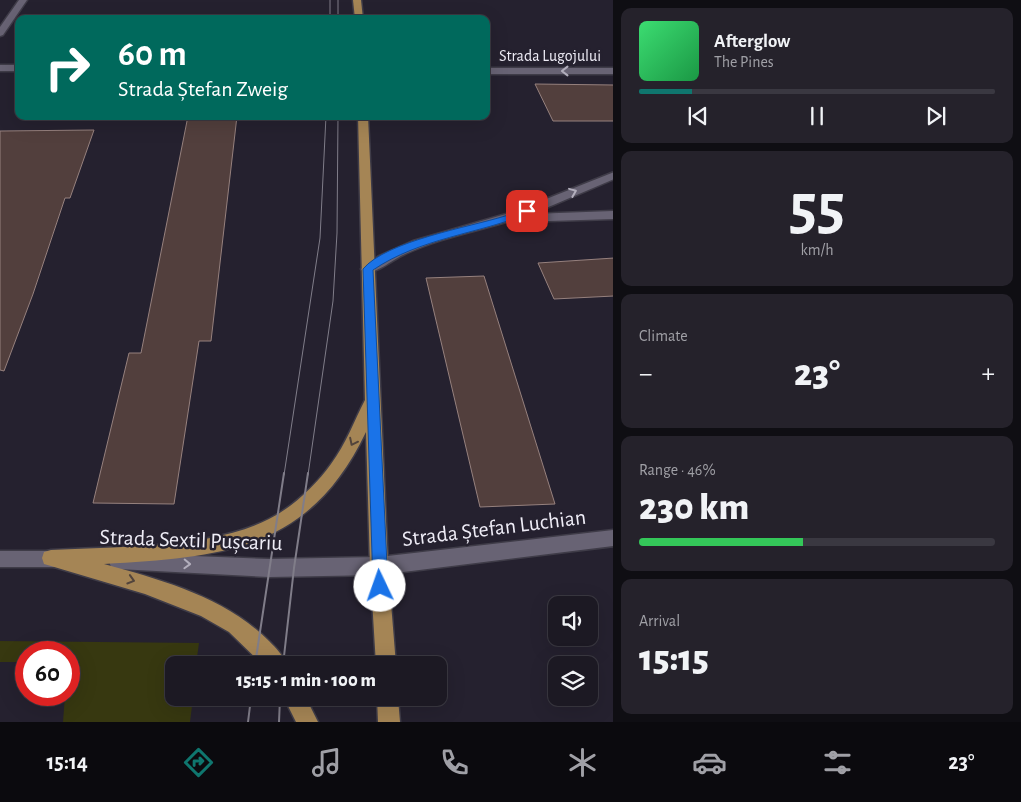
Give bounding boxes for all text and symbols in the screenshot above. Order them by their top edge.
text: Afterglow [714,32,790,51]
icon: right [35,35,100,100]
text: 60 m [118,37,187,72]
street label: Strada Lugojului [499,48,601,65]
text: The Pines [714,54,774,70]
one-way arrow [561,66,568,76]
text: Strada Ștefan Zweig [118,78,288,100]
icon: previous [684,102,712,130]
icon: pause [803,102,831,130]
icon: next [922,102,950,130]
text: 55 [789,176,845,241]
one-way arrow [568,187,577,198]
pin [506,190,548,232]
icon: arrive [513,197,541,225]
text: km/h [800,242,834,258]
text: Climate [639,328,688,344]
text: 23° [794,355,840,393]
text: − [639,360,652,388]
text: + [982,360,995,388]
one-way arrow [349,437,359,446]
text: Range · 46% [639,462,716,478]
text: 230 km [639,489,749,527]
street label: Strada Ștefan Luchian [401,506,587,552]
street label: Strada Sextil Pușcariu [99,526,283,556]
one-way arrow [184,559,191,569]
position arrow [353,559,405,611]
one-way arrow [127,575,135,585]
map controls [548,596,598,706]
button: sound [548,596,598,646]
text: Arrival [639,613,680,629]
text: 15:15 [639,640,709,678]
speed limit sign: 60 [15,641,80,706]
button: layers [548,656,598,706]
text: 15:15 · 1 min · 100 m [236,671,376,690]
icon: directions [181,745,216,780]
icon: music [309,745,344,780]
icon: phone [437,745,472,780]
icon: climate [565,745,600,780]
icon: car [692,745,727,780]
icon: filters [820,745,855,780]
text: 15:14 [46,751,88,773]
text: 23° [948,751,975,773]

